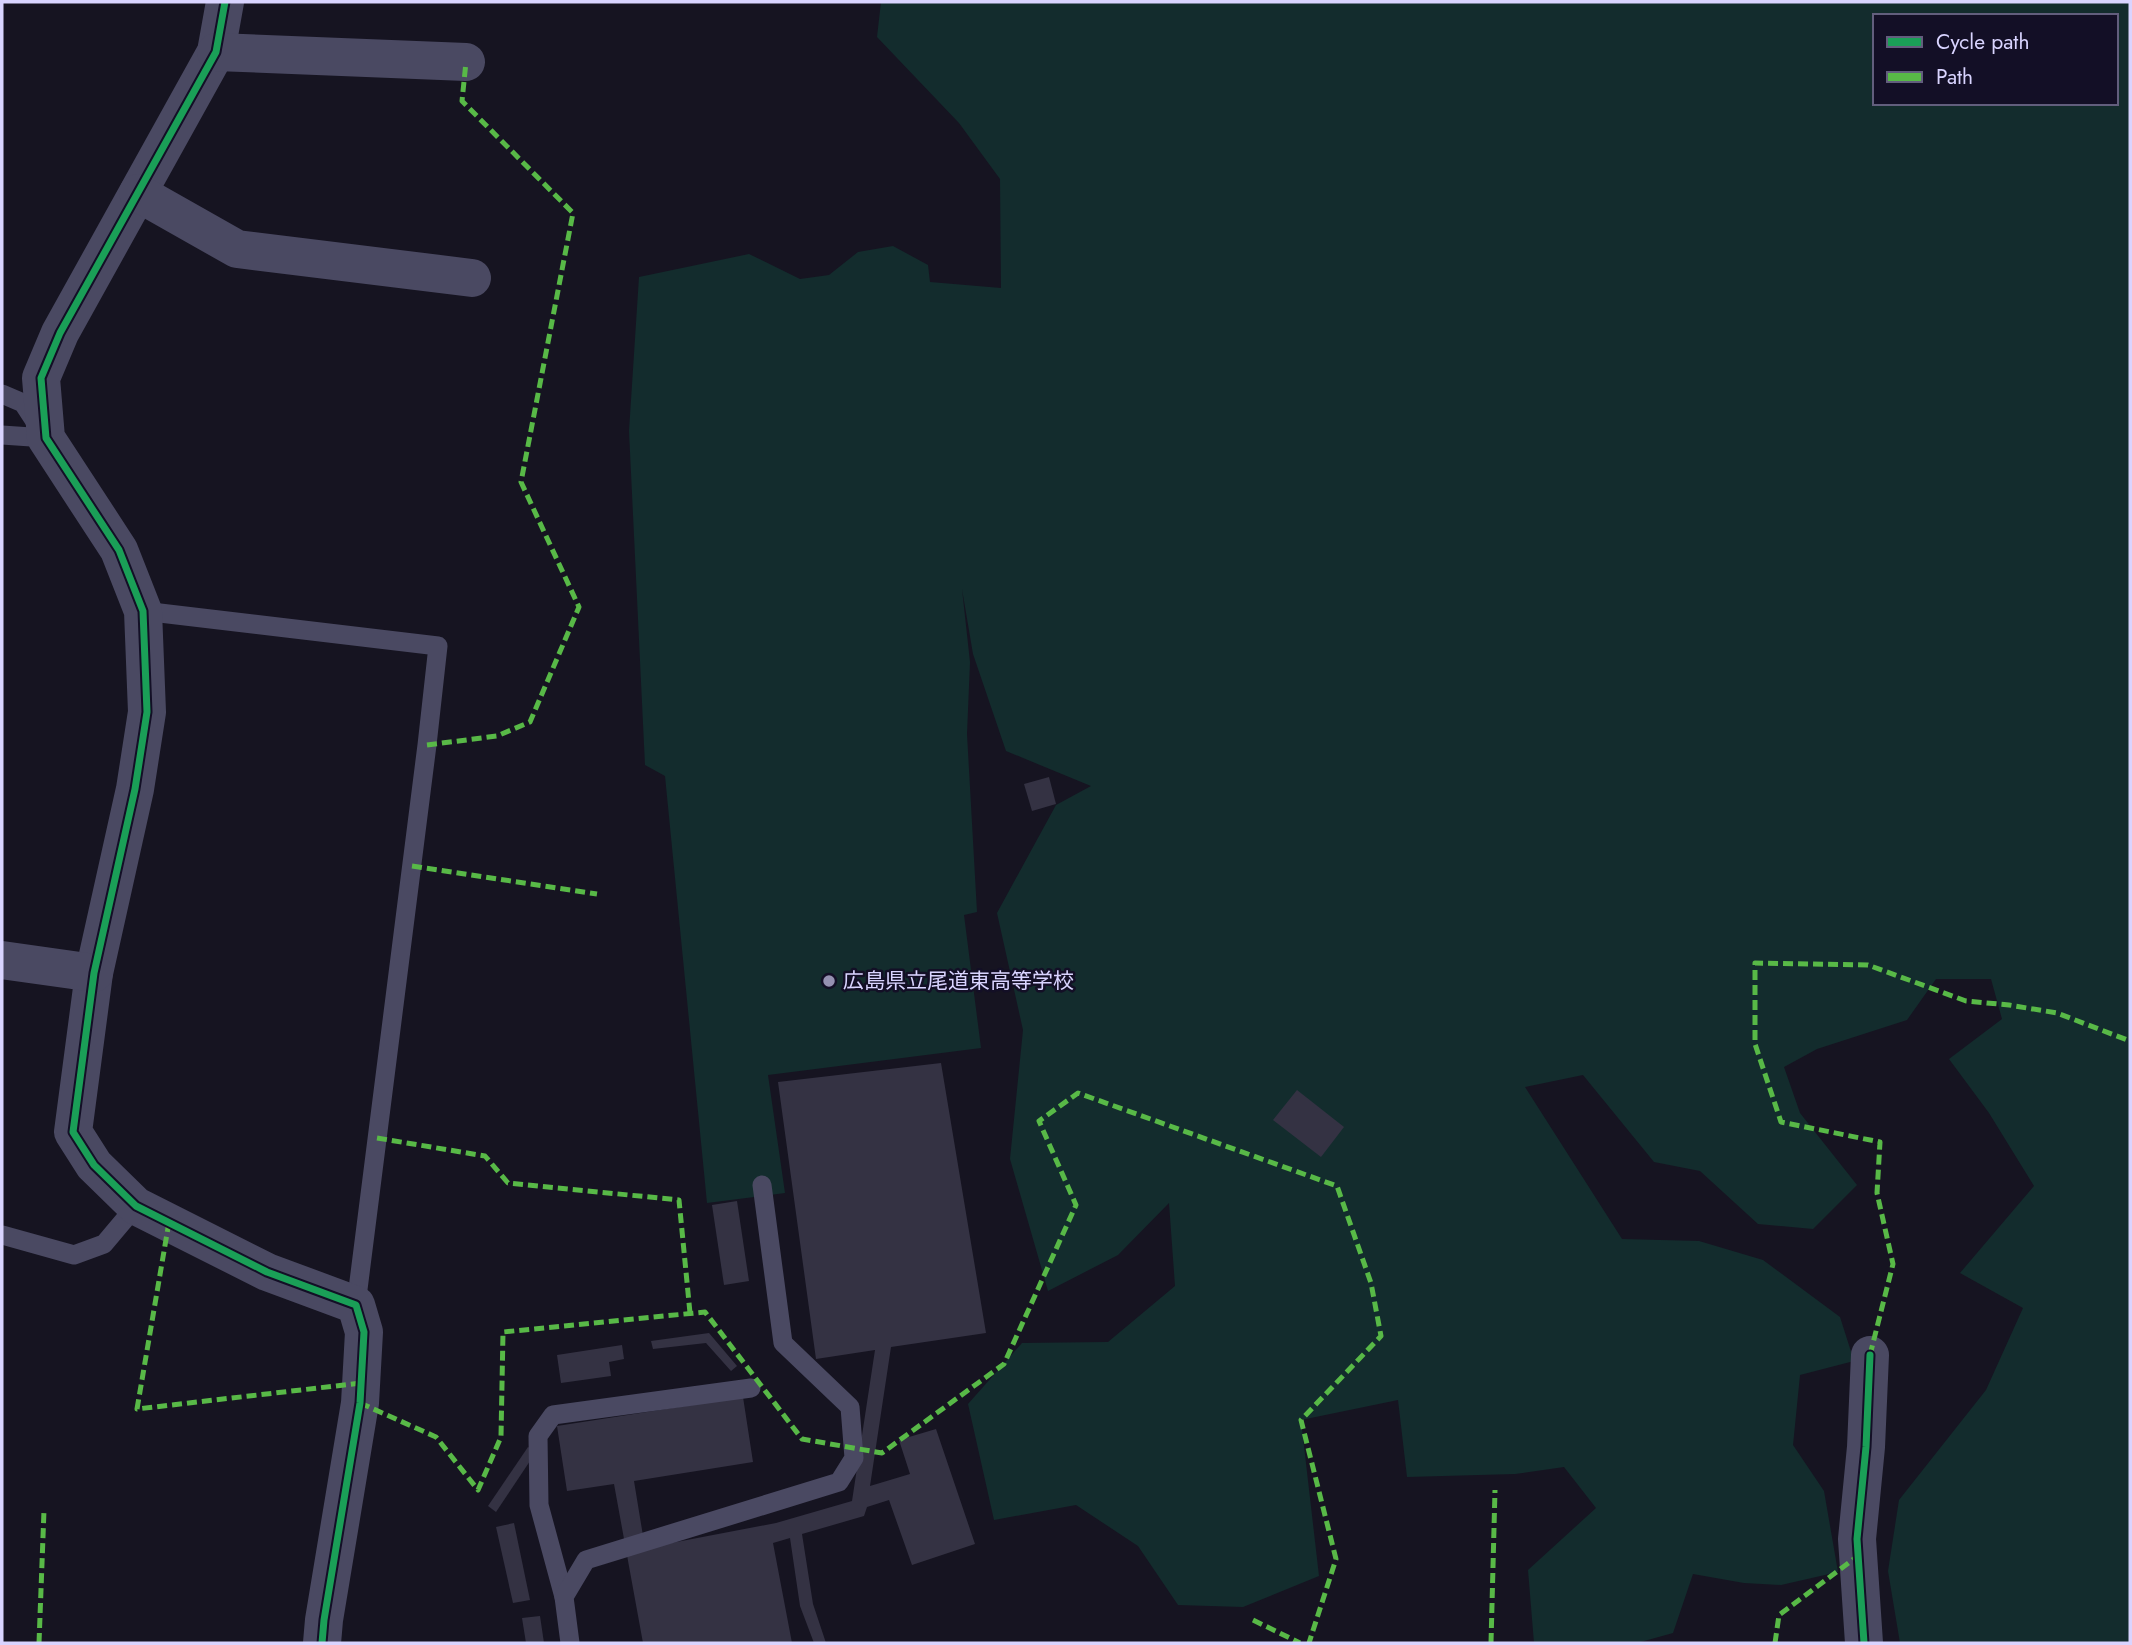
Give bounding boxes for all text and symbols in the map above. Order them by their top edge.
legend [1873,14,2118,105]
text: Cycle path [1936,27,2029,57]
text: Path [1936,62,1973,92]
place label: 広島県立尾道東高等学校 [843,966,1074,996]
marker: 広島県立尾道東高等学校 [821,973,837,989]

